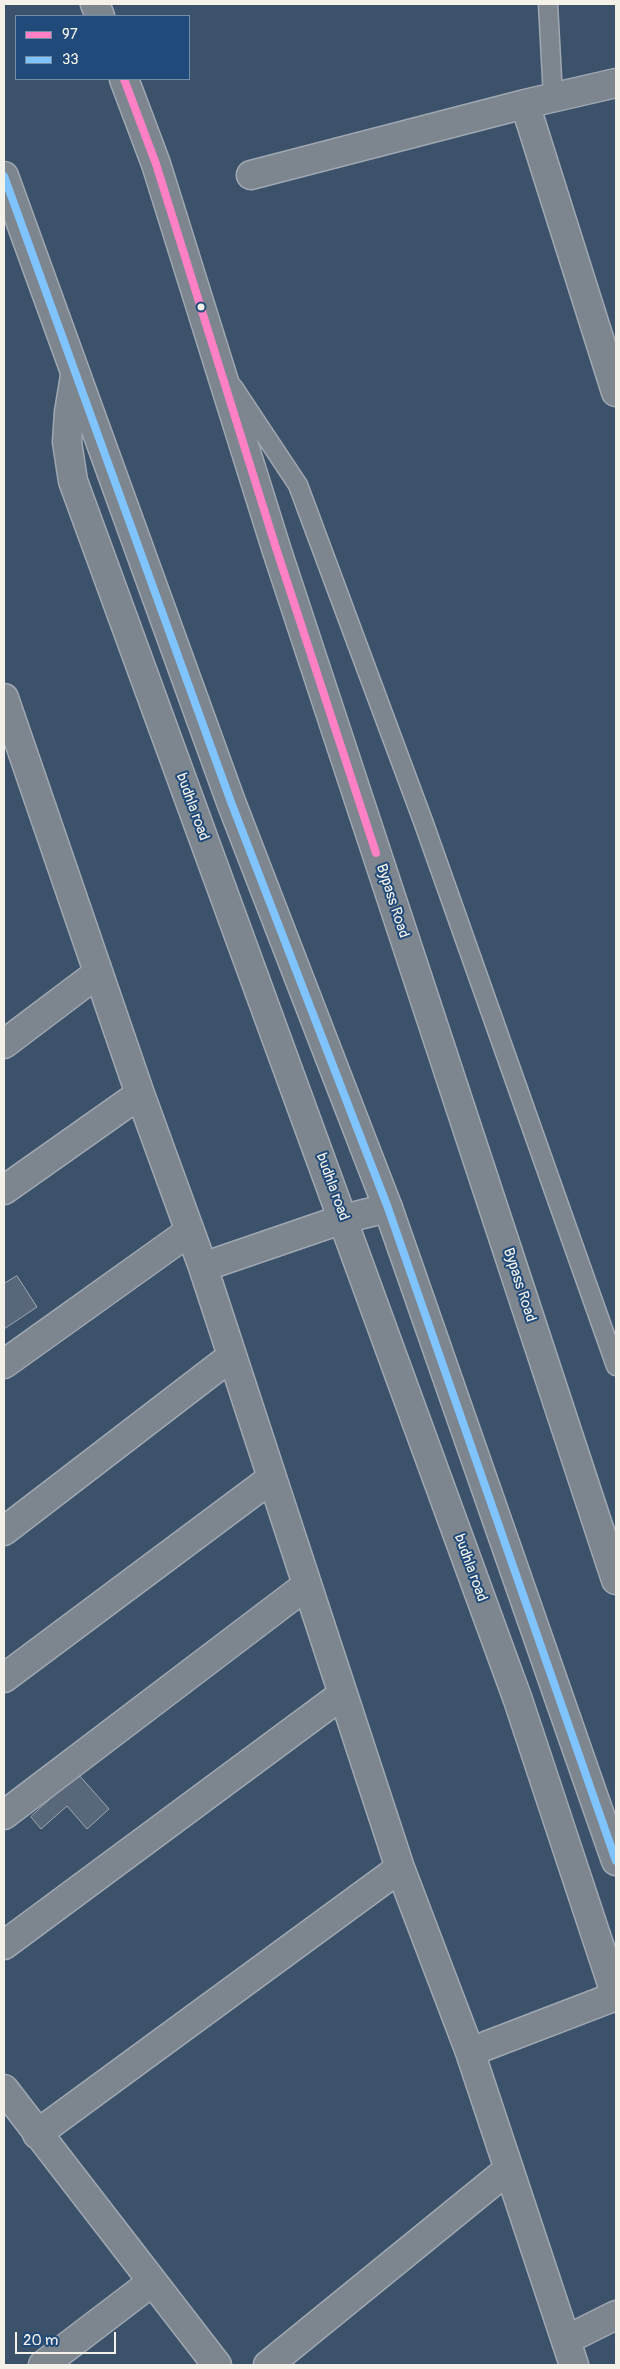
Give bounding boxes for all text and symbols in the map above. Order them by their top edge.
legend [15,15,190,80]
text: 97 [62,25,78,44]
text: 33 [62,50,79,69]
unlabelled marker [196,302,206,312]
street label: budhla road [171,771,213,843]
street label: Bypass Road [372,862,412,940]
street label: budhla road [311,1151,353,1223]
street label: Bypass Road [499,1246,539,1324]
street label: budhla road [449,1532,491,1604]
scale bar [18,2322,119,2354]
text: 20 m [23,2331,58,2350]

